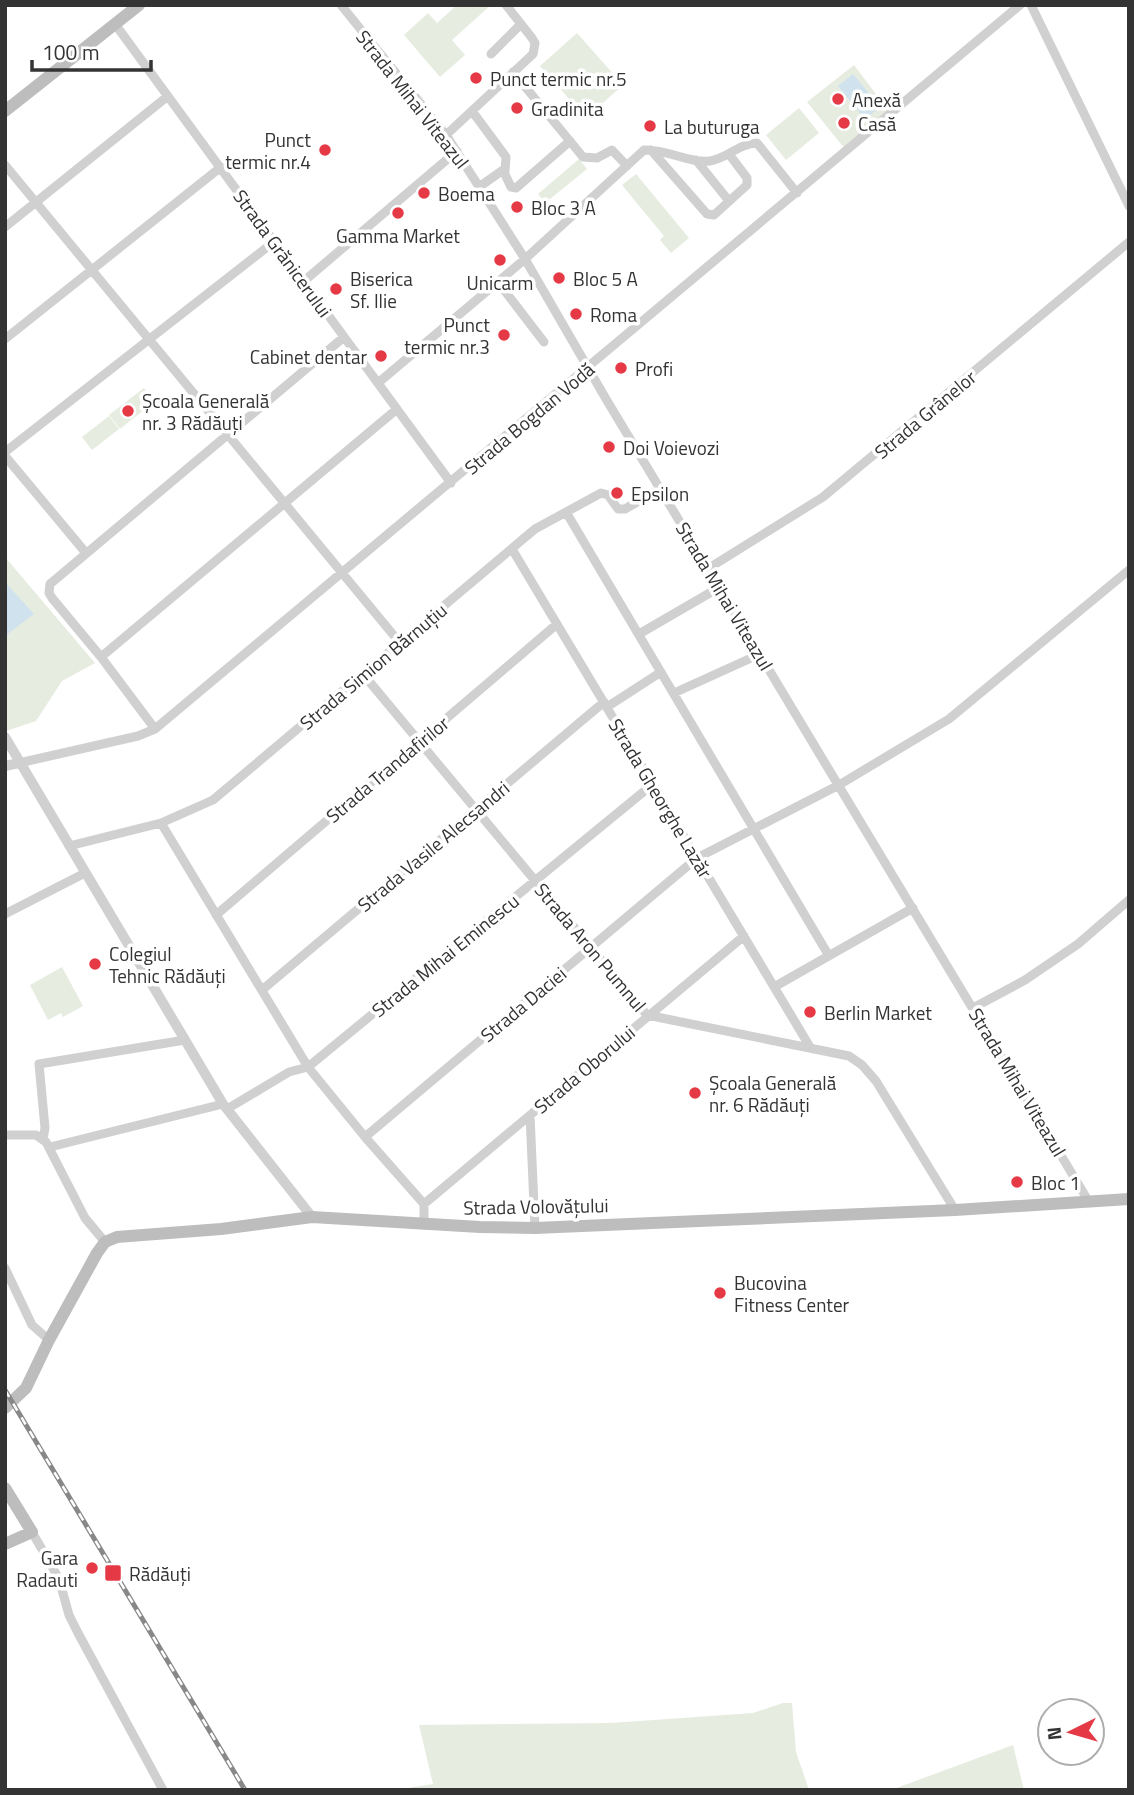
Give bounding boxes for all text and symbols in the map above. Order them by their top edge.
street label: Strada Mihai Viteazul [350,24,476,174]
scale bar [32,28,150,72]
text: 100 m [42,36,99,68]
place label: Punct termic nr.5 [490,64,627,93]
marker: Punct termic nr.5 [468,70,484,86]
place label: Anexă [852,85,902,114]
marker: Anexă [830,91,846,107]
place label: Gradinita [531,94,604,123]
marker: Gradinita [509,100,525,116]
place label: Casă [858,109,897,138]
place label: La buturuga [664,112,760,141]
marker: Casă [836,115,852,131]
marker: La buturuga [642,118,658,134]
place label: Punct termic nr.4 [225,125,311,176]
marker: Punct termic nr.4 [317,142,333,158]
place label: Boema [438,179,495,208]
street label: Strada Grănicerului [227,183,339,323]
marker: Boema [416,185,432,201]
place label: Bloc 3 A [531,193,596,222]
marker: Bloc 3 A [509,199,525,215]
marker: Gamma Market [390,205,406,221]
place label: Gamma Market [336,221,460,250]
marker: Unicarm [492,252,508,268]
place label: Biserica Sf. Ilie [350,264,413,315]
place label: Bloc 5 A [573,264,638,293]
place label: Unicarm [467,268,533,297]
marker: Bloc 5 A [551,270,567,286]
marker: Biserica Sf. Ilie [328,281,344,297]
place label: Roma [590,300,637,329]
marker: Roma [568,306,584,322]
place label: Punct termic nr.3 [404,310,490,361]
marker: Punct termic nr.3 [496,327,512,343]
place label: Cabinet dentar [250,342,367,371]
marker: Cabinet dentar [373,348,389,364]
street label: Strada Bogdan Vodă [458,354,601,481]
place label: Profi [635,354,673,383]
marker: Profi [613,360,629,376]
street label: Strada Grânelor [868,362,983,465]
place label: Școala Generală nr. 3 Rădăuți [142,386,270,437]
marker: Școala Generală nr. 3 Rădăuți [120,403,136,419]
place label: Doi Voievozi [623,433,719,462]
marker: Doi Voievozi [601,439,617,455]
place label: Epsilon [631,479,689,508]
marker: Epsilon [609,485,625,501]
street label: Strada Mihai Viteazul [669,516,781,676]
street label: Strada Simion Bărnuțiu [293,596,453,736]
street label: Strada Trandafirilor [319,708,455,829]
street label: Strada Gheorghe Lazăr [602,713,720,884]
street label: Strada Vasile Alecsandri [351,774,515,918]
street label: Strada Aron Pumnul [528,876,654,1018]
street label: Strada Mihai Eminescu [365,886,525,1024]
place label: Colegiul Tehnic Rădăuți [109,939,226,990]
marker: Colegiul Tehnic Rădăuți [87,956,103,972]
street label: Strada Daciei [474,959,572,1049]
place label: Berlin Market [824,998,932,1027]
street label: Strada Mihai Viteazul [962,1002,1074,1162]
marker: Berlin Market [802,1004,818,1020]
street label: Strada Oborului [527,1018,641,1120]
place label: Școala Generală nr. 6 Rădăuți [709,1068,837,1119]
marker: Școala Generală nr. 6 Rădăuți [687,1085,703,1101]
place label: Bloc 1 [1031,1168,1080,1197]
marker: Bloc 1 [1009,1174,1025,1190]
street label: Strada Volovățului [463,1190,609,1222]
place label: Bucovina Fitness Center [734,1268,850,1319]
marker: Bucovina Fitness Center [712,1285,728,1301]
place label: Gara Radauti [16,1543,78,1594]
place label: Rădăuți [129,1559,191,1588]
marker: Gara Radauti [84,1560,100,1576]
marker: Rădăuți [103,1563,123,1583]
north arrow [1036,1697,1106,1767]
text: N [1039,1726,1069,1741]

